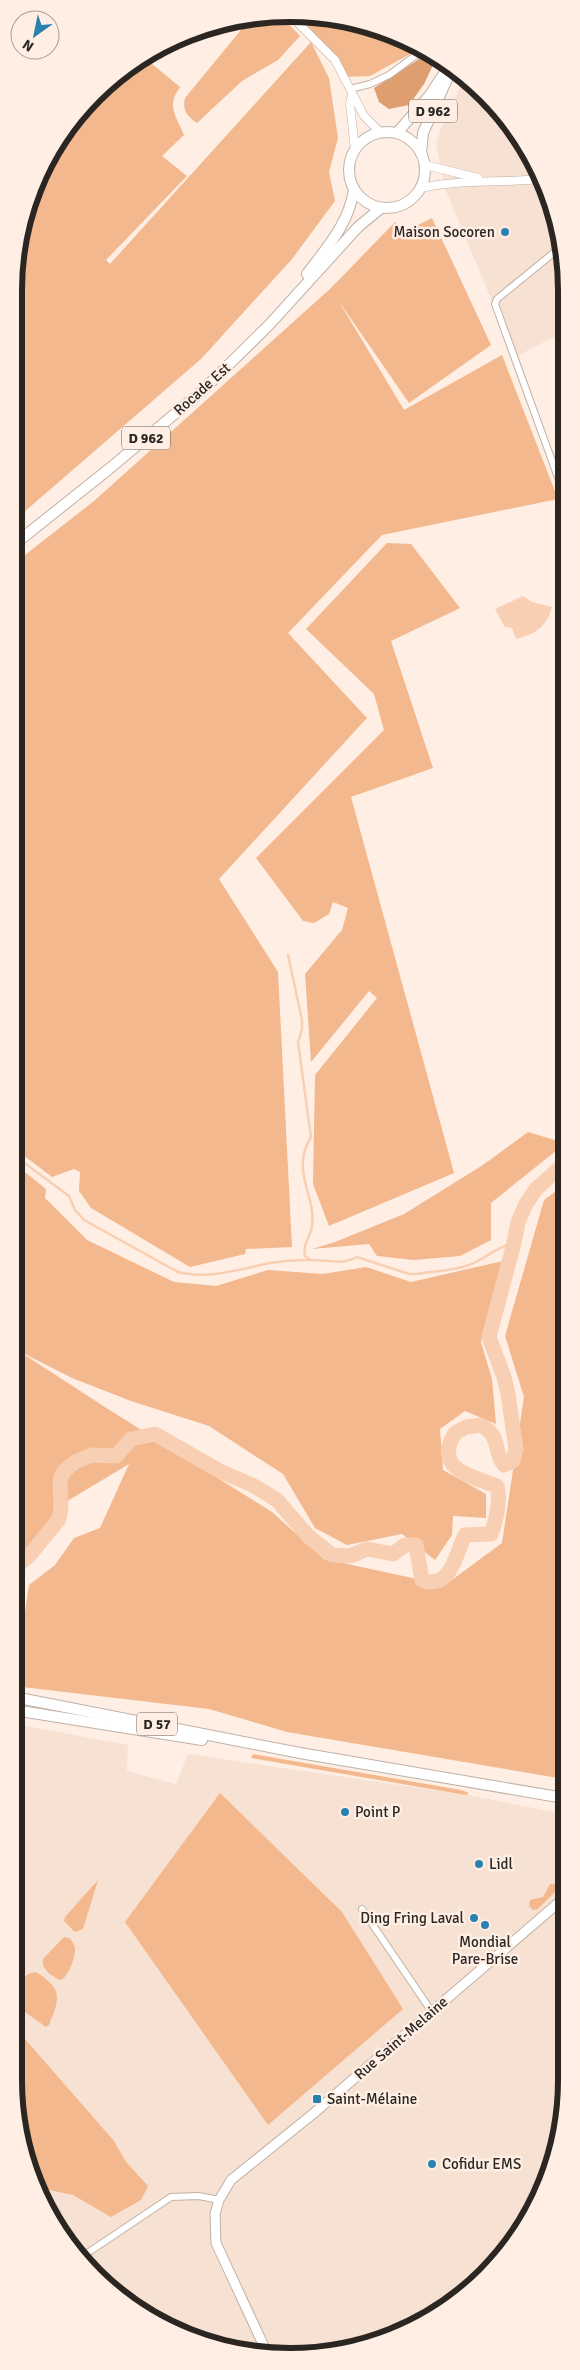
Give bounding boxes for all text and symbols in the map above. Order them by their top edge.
north arrow [10,10,60,60]
text: N [19,36,37,55]
road number: D 962 [409,100,457,122]
place label: Maison Socoren [394,223,495,241]
marker: Maison Socoren [499,226,511,238]
street label: Rocade Est [170,359,234,419]
road number: D 962 [122,426,170,449]
road number: D 57 [137,1712,177,1736]
place label: Point P [355,1803,400,1821]
marker: Point P [339,1806,351,1818]
place label: Lidl [489,1855,513,1873]
marker: Lidl [473,1858,485,1870]
place label: Ding Fring Laval [360,1909,464,1927]
marker: Ding Fring Laval [468,1912,480,1924]
marker: Mondial Pare-Brise [479,1919,491,1931]
place label: Mondial Pare-Brise [452,1933,518,1968]
street label: Rue Saint-Melaine [351,1993,451,2083]
place label: Saint-Mélaine [327,2090,417,2108]
marker: Saint-Mélaine [311,2093,323,2105]
place label: Cofidur EMS [442,2155,521,2173]
marker: Cofidur EMS [426,2158,438,2170]

